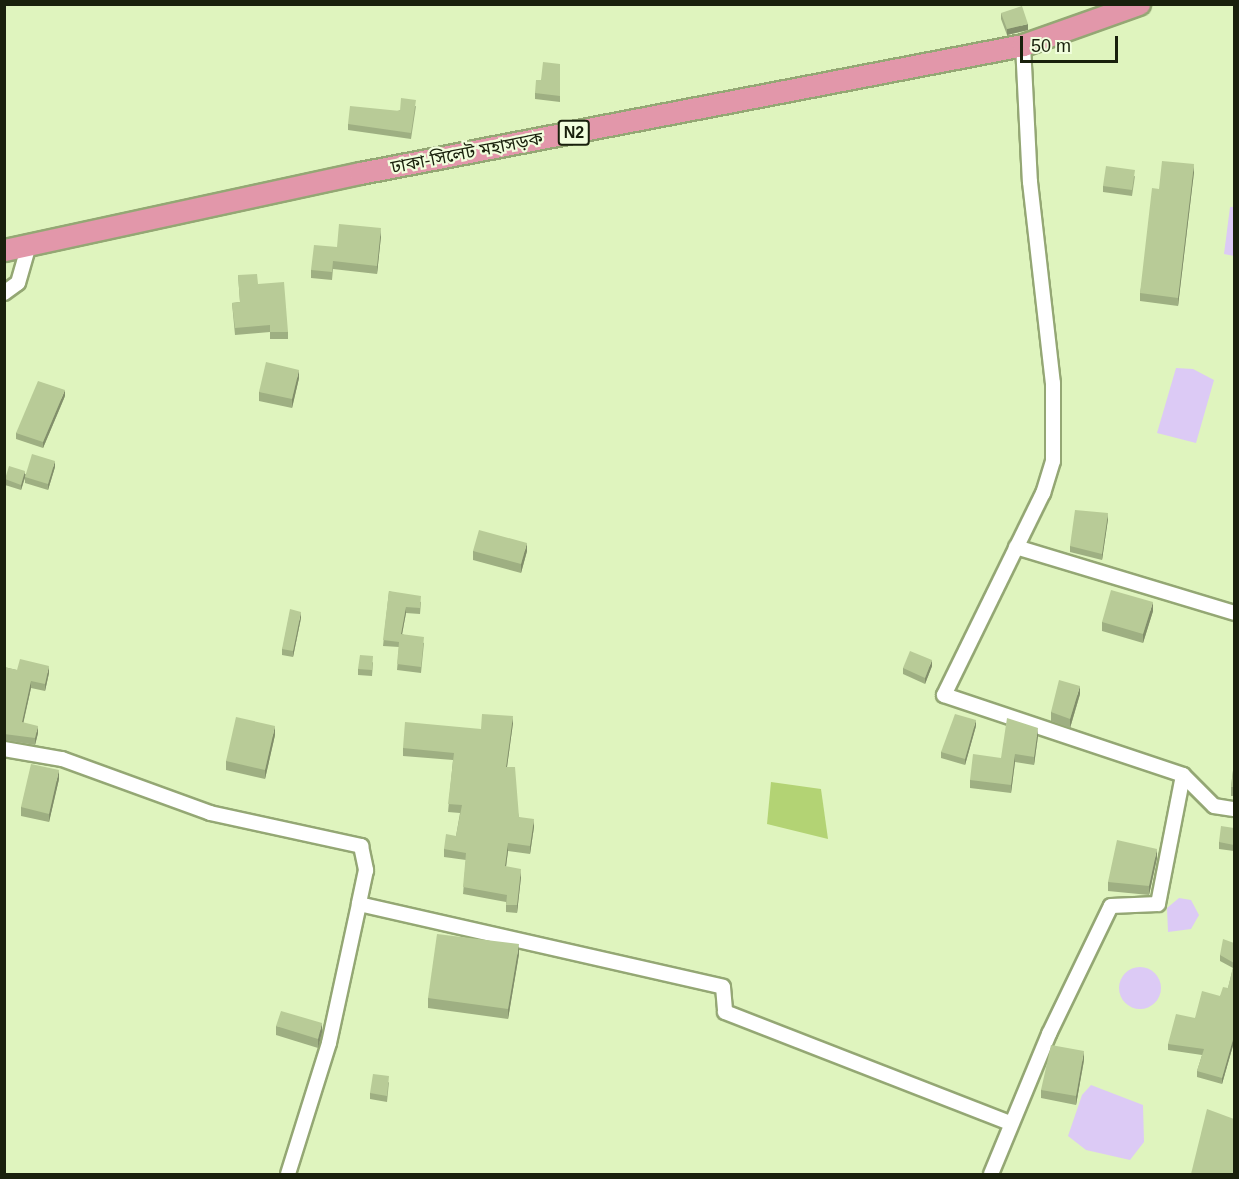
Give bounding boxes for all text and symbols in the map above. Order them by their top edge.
scale bar [1023,24,1120,62]
text: 50 m [1031,36,1071,56]
road number: N2 [558,120,590,146]
street label: ঢাকা-সিলেট মহাসড়ক [389,128,545,178]

